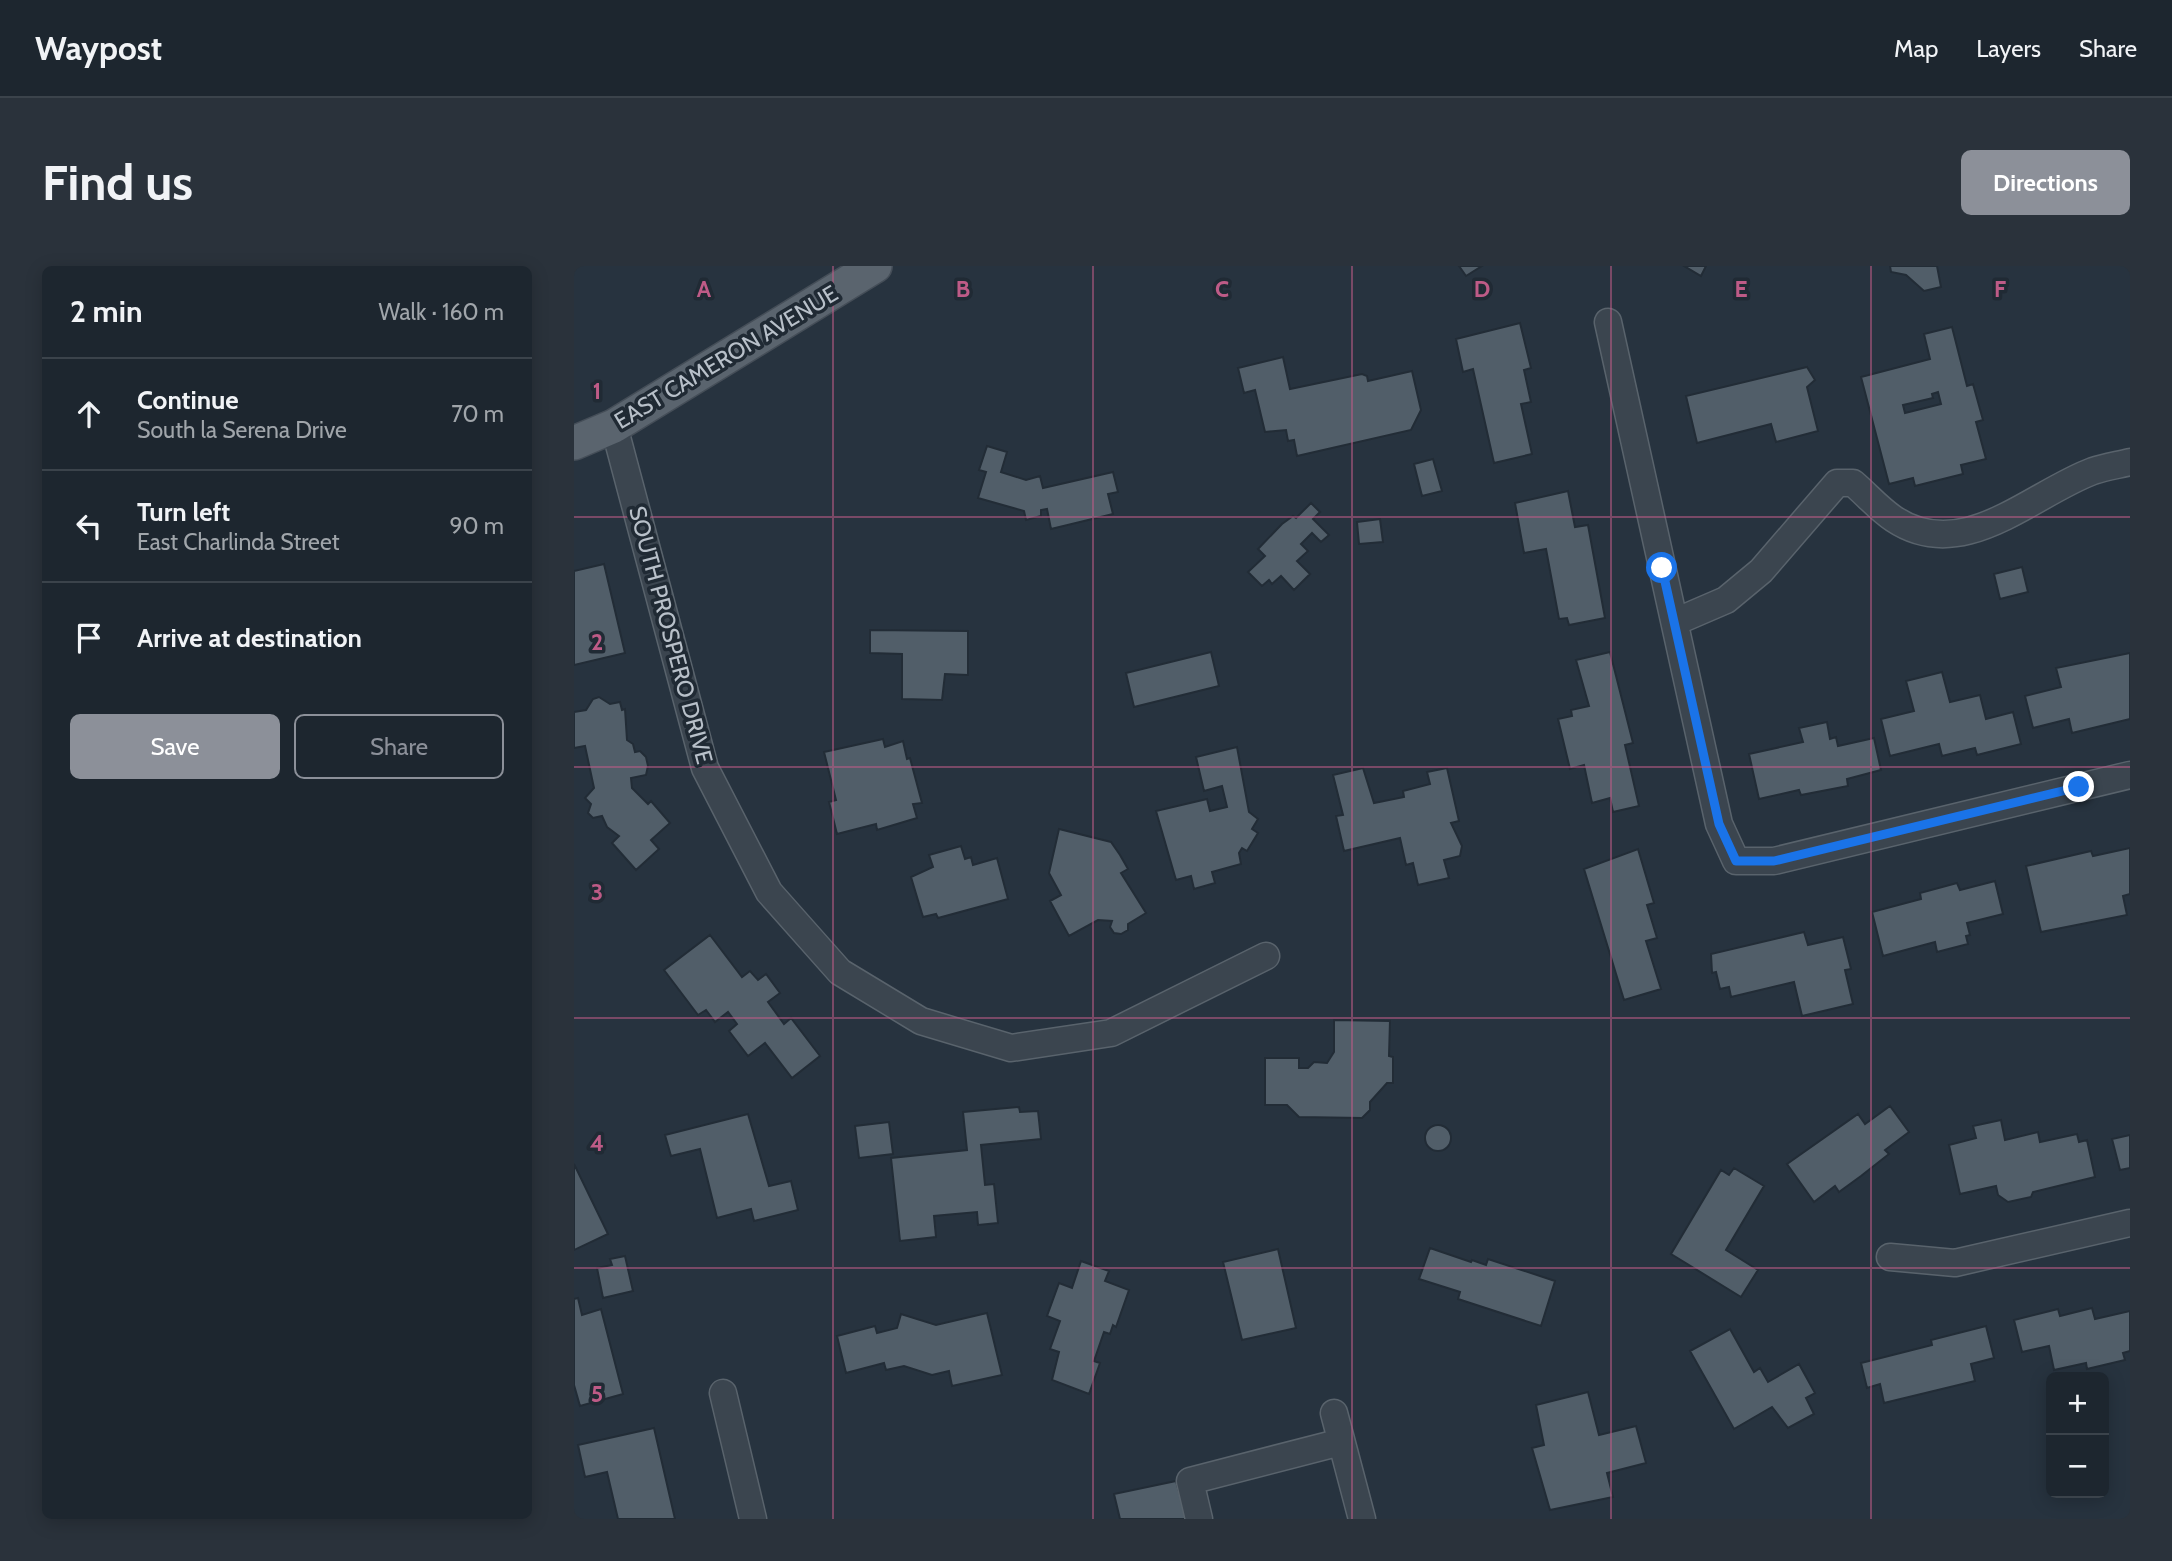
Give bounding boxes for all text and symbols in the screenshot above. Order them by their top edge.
text: Waypost [35,28,162,68]
text: Map [1894,34,1938,63]
text: Layers [1976,34,2041,63]
text: Share [2079,34,2137,63]
button: Directions [1961,150,2130,215]
text: Find us [42,153,193,212]
text: B [956,275,970,303]
text: C [1215,275,1229,303]
text: D [1474,275,1490,303]
text: E [1734,275,1748,303]
text: F [1994,275,2006,303]
street label: EAST CAMERON AVENUE [609,279,843,435]
text: 2 min [70,293,142,330]
text: Walk · 160 m [379,298,504,326]
text: 1 [593,377,601,405]
text: Continue [137,384,239,416]
icon: ahead [70,395,108,433]
text: 70 m [451,400,504,428]
text: South la Serena Drive [137,416,347,444]
text: Turn left [137,496,230,528]
street label: SOUTH PROSPERO DRIVE [623,503,719,767]
icon: left [70,507,108,545]
text: 90 m [450,512,504,540]
text: East Charlinda Street [137,528,339,556]
route start [1646,552,1677,583]
icon: arrive [70,619,108,657]
text: Arrive at destination [137,622,362,654]
text: 2 [591,628,603,656]
button: Save [70,714,280,779]
button: Share [294,714,504,779]
route end [2063,771,2094,802]
text: 3 [591,878,603,906]
text: 4 [590,1129,604,1157]
map controls [2046,1372,2109,1498]
button: + [2046,1372,2109,1435]
text: 5 [591,1380,603,1408]
button: − [2046,1435,2109,1498]

